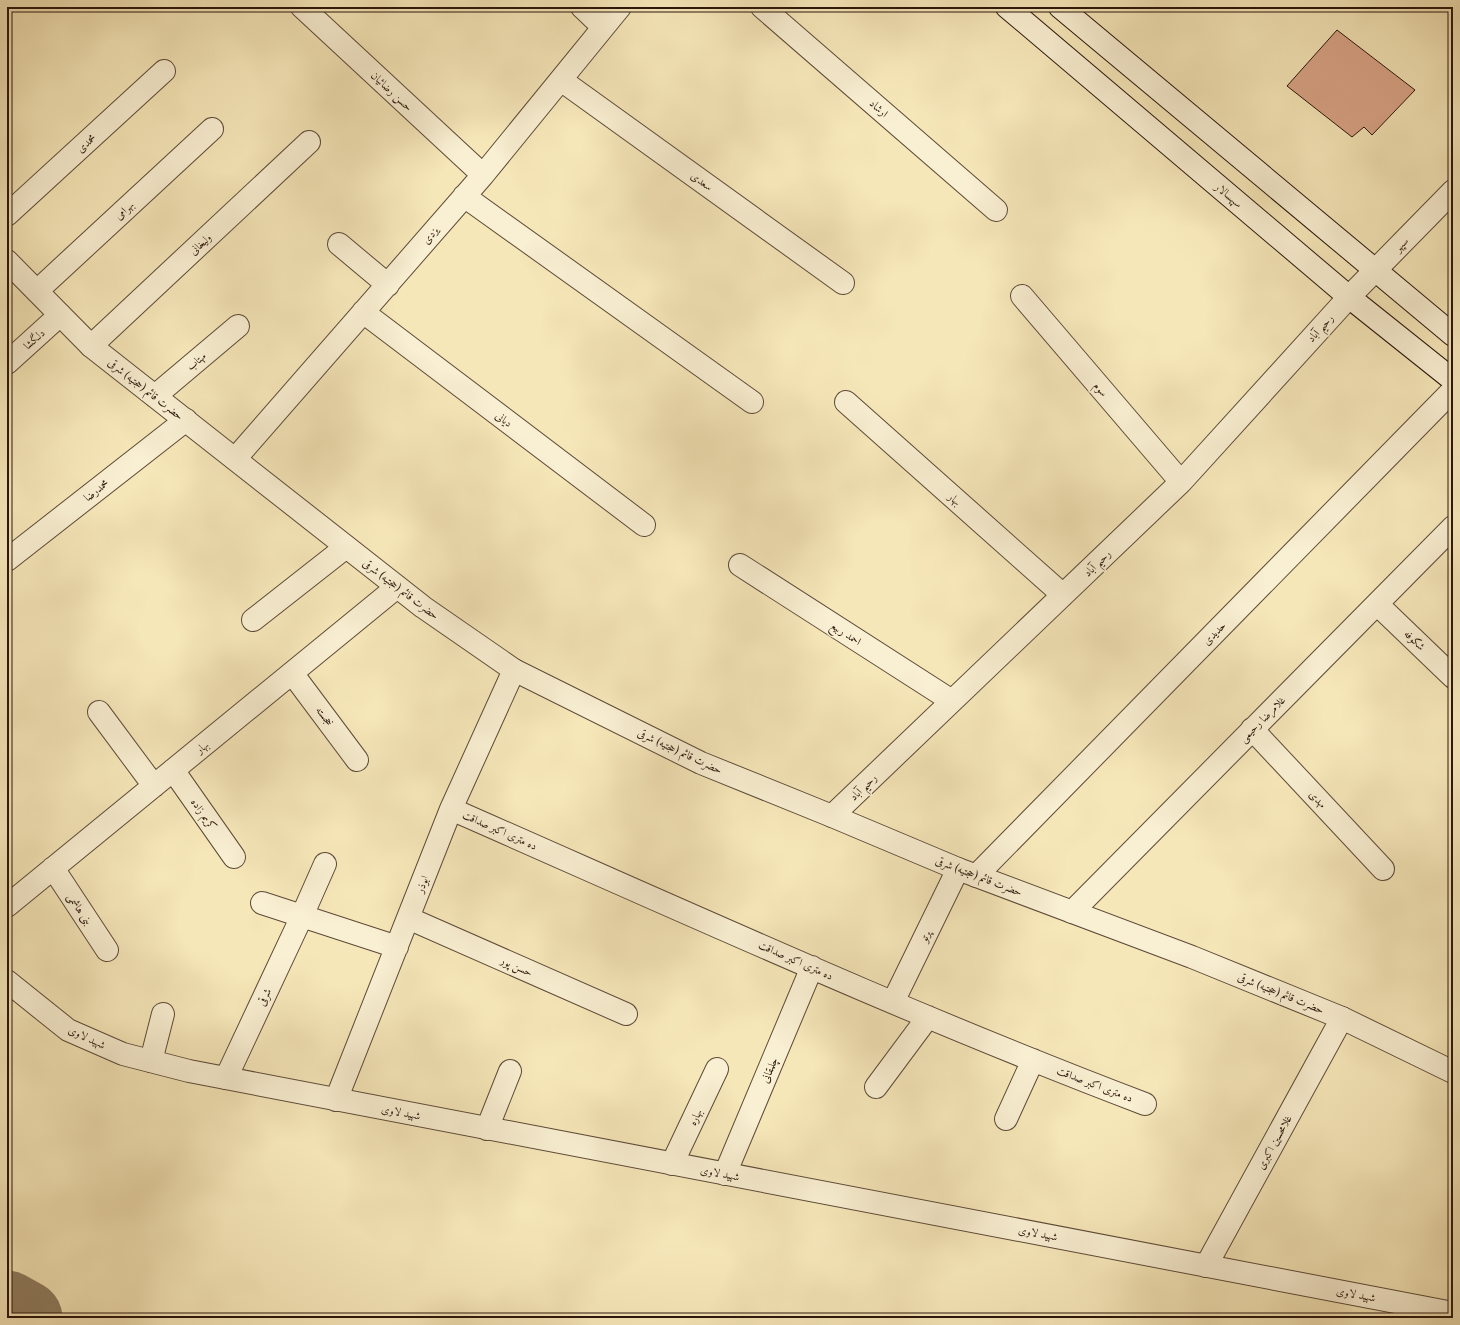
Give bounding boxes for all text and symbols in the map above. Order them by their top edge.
street label: حسن رضائیان [367,68,416,115]
street label: ارشاد [867,96,891,120]
street label: محمدی [73,130,99,155]
street label: سعدی [688,168,716,194]
street label: سپهسالار [1211,179,1246,211]
street label: بهرامی [111,198,137,223]
street label: یزدی [419,223,442,247]
street label: ولیخانی [186,230,214,258]
street label: سپهر [1390,234,1412,256]
street label: رحیم آباد [1304,311,1339,347]
street label: دلگشا [20,326,48,352]
street label: مهتاب [183,349,209,374]
street label: حضرت قائم (حجتیه) شرقی [104,355,187,425]
street label: سوم [1089,379,1111,401]
street label: دیانی [493,408,515,430]
street label: محمدرضا [81,476,112,504]
street label: بهار [944,489,964,509]
street label: رحیم آباد [1080,547,1116,582]
street label: حضرت قائم (حجتیه) شرقی [358,556,442,625]
street label: احمد ربیع [826,618,864,651]
street label: حدیدی [1199,618,1229,648]
street label: شکوفه [1402,627,1428,653]
street label: غلامرضا رحیمی [1236,693,1290,747]
street label: خجسته [313,703,337,729]
street label: حضرت قائم (حجتیه) شرقی [634,725,725,779]
street label: بهار [192,738,212,758]
street label: رحیم آباد [846,771,882,806]
street label: مهدی [1306,787,1330,812]
street label: کریم زاده [186,795,220,834]
street label: ده متری اکبر صداقت [460,807,540,853]
street label: حضرت قائم (حجتیه) شرقی [933,853,1024,902]
street label: ابوذر [412,873,432,896]
street label: بنی هاشمی [63,890,96,929]
street label: پرتو [916,927,935,945]
street label: ده متری اکبر صداقت [756,937,836,983]
street label: حسن پور [497,952,535,981]
street label: حضرت قائم (حجتیه) شرقی [1235,969,1326,1019]
street label: شرقی [254,986,275,1008]
street label: شهید لاوی [66,1022,108,1053]
street label: چلمقانی [757,1055,782,1085]
street label: ده متری اکبر صداقت [1055,1063,1135,1105]
street label: شهید لاوی [380,1101,422,1124]
street label: بهاره [685,1106,706,1128]
street label: غلامحسین اکبری [1253,1112,1295,1172]
street label: شهید لاوی [699,1162,741,1185]
street label: شهید لاوی [1017,1222,1059,1245]
street label: شهید لاوی [1335,1283,1377,1306]

